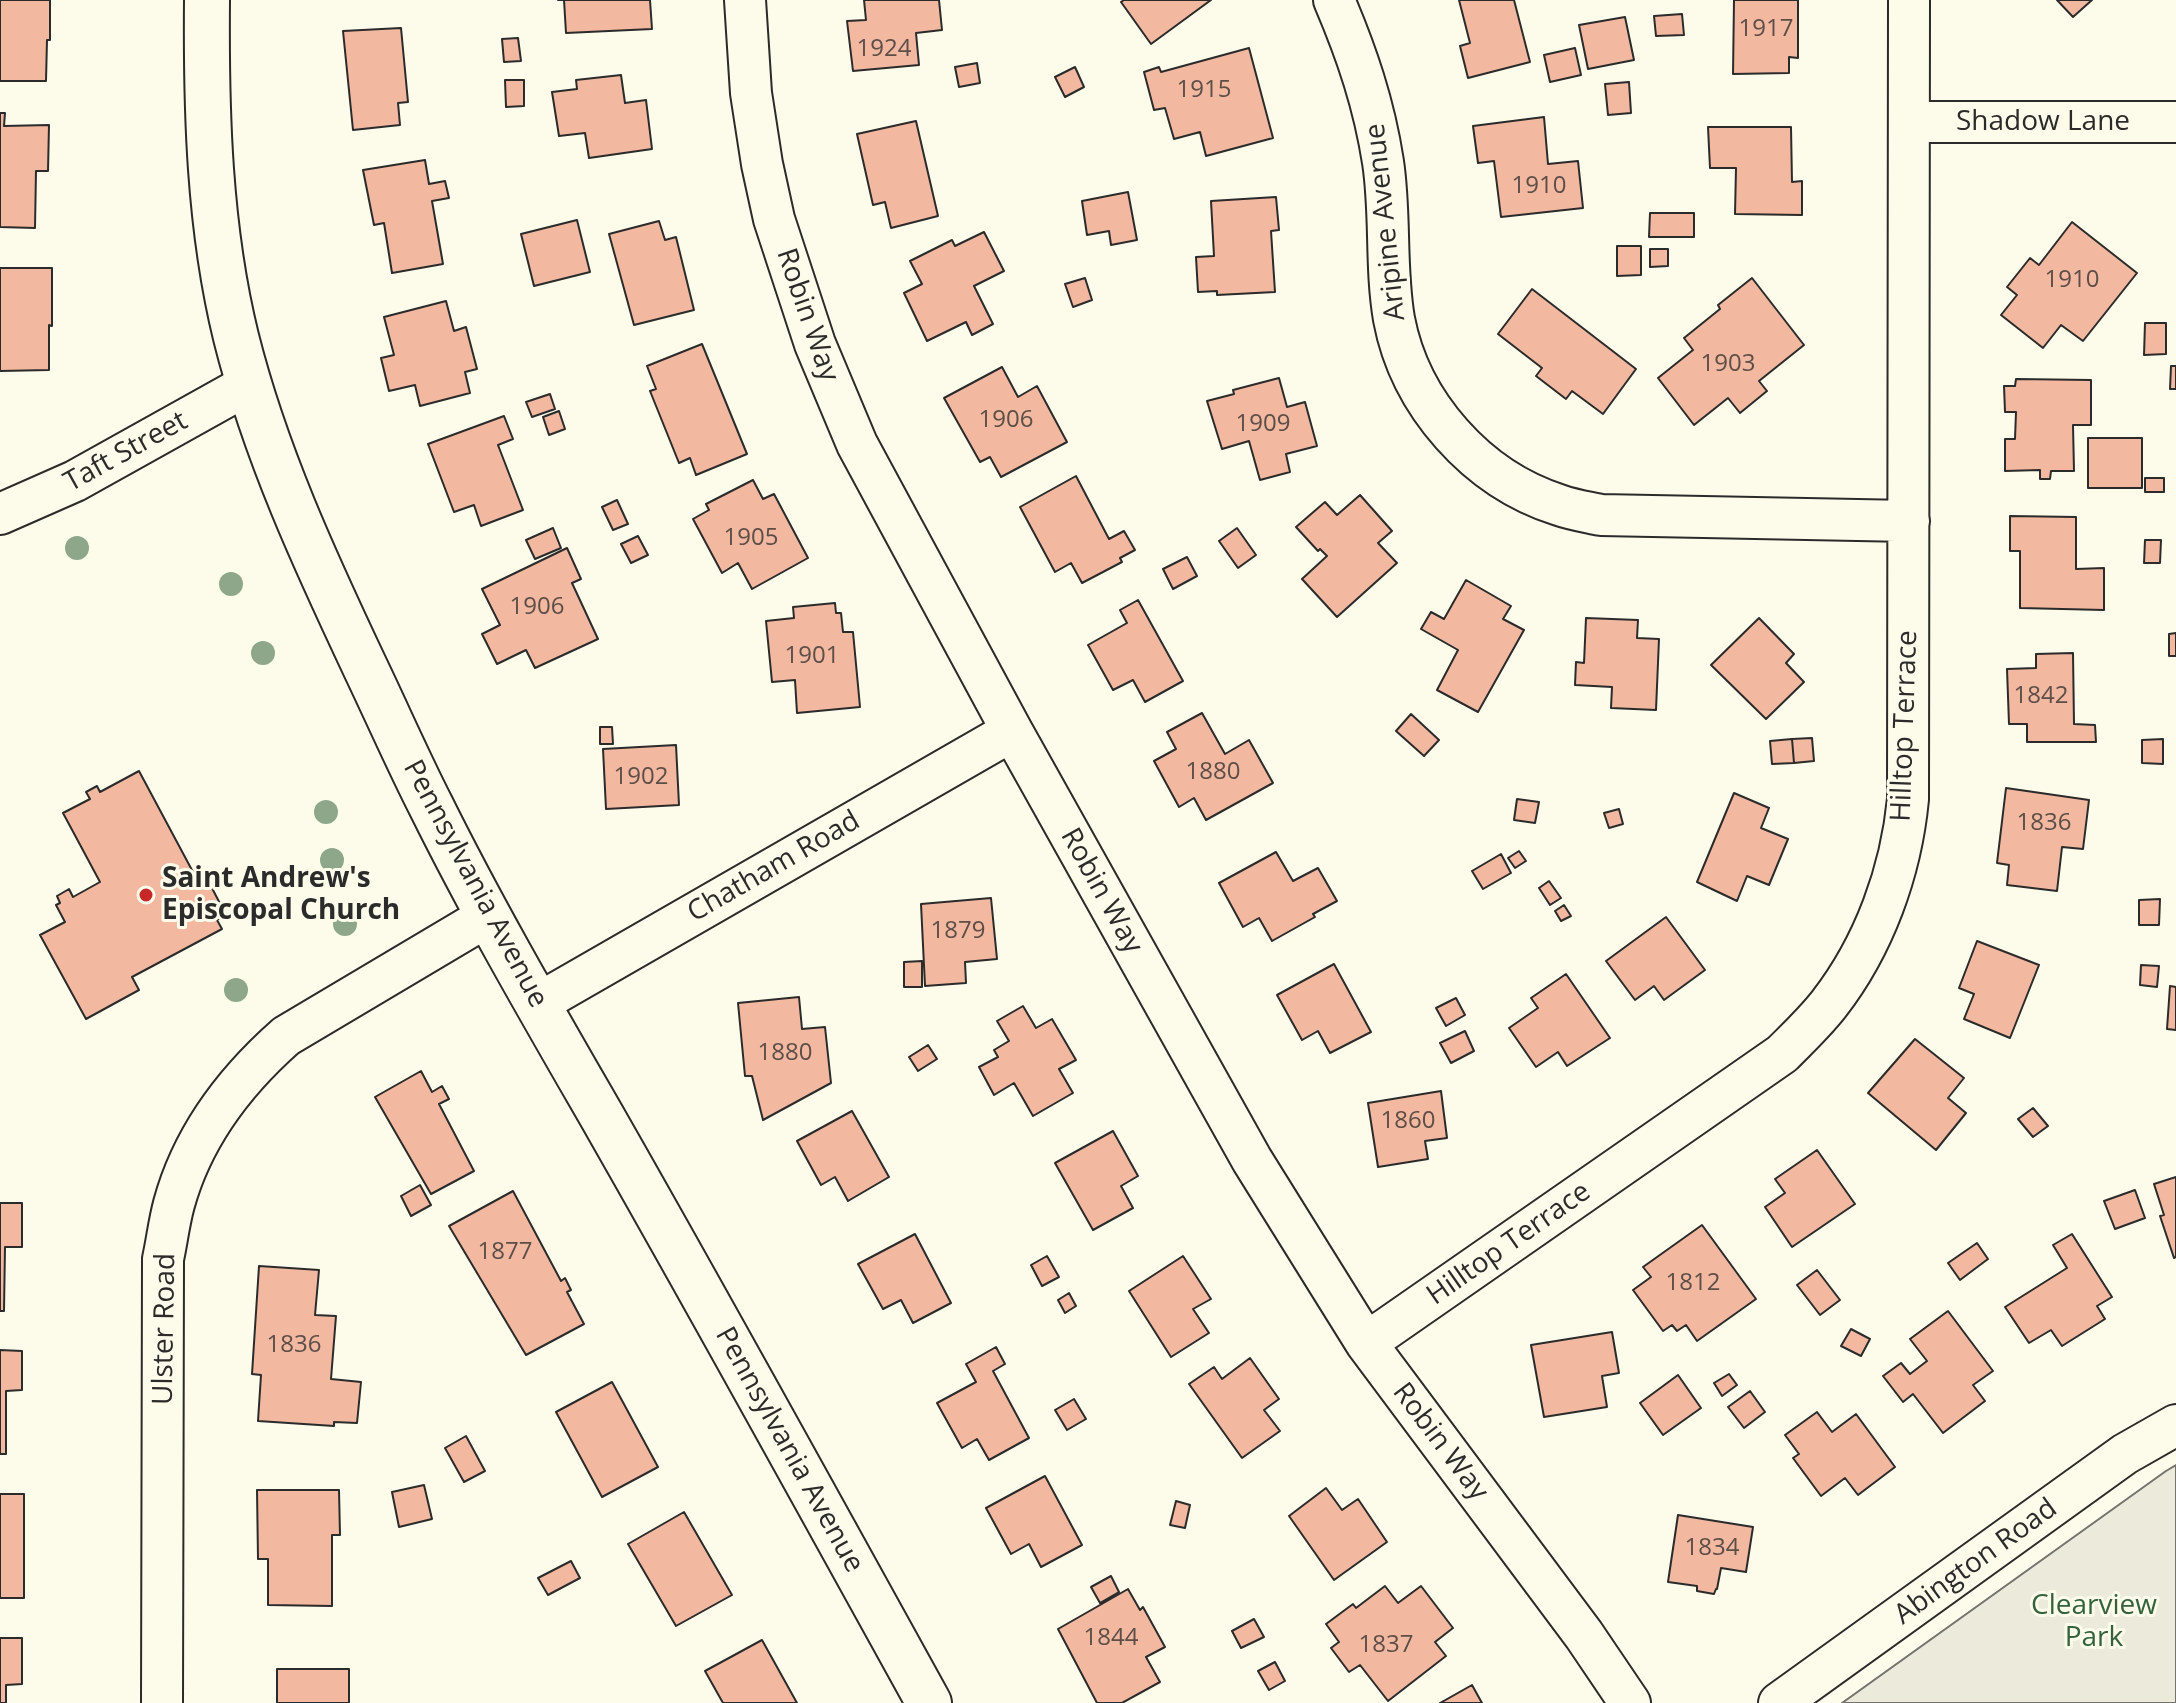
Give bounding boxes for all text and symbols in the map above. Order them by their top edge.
house number: 1917 [1739,15,1793,43]
house number: 1924 [857,35,911,63]
house number: 1915 [1177,76,1231,104]
street label: Shadow Lane [1956,105,2130,139]
street label: Aripine Avenue [1359,122,1413,322]
house number: 1910 [1512,172,1566,200]
street label: Robin Way [769,244,845,386]
house number: 1910 [2045,266,2099,294]
house number: 1903 [1701,350,1755,378]
street label: Taft Street [58,404,194,500]
house number: 1906 [979,406,1033,434]
house number: 1909 [1236,410,1290,438]
house number: 1905 [724,524,778,552]
house number: 1906 [510,593,564,621]
street label: Hilltop Terrace [1885,630,1925,822]
house number: 1901 [785,642,839,670]
house number: 1842 [2014,682,2068,710]
street label: Pennsylvania Avenue [396,755,554,1013]
house number: 1880 [1186,758,1240,786]
house number: 1902 [614,763,668,791]
street label: Chatham Road [682,804,866,930]
house number: 1836 [2017,809,2071,837]
street label: Robin Way [1053,822,1149,960]
place label: Saint Andrew's Episcopal Church [162,862,400,928]
marker: Saint Andrew's Episcopal Church [137,886,155,904]
house number: 1879 [931,917,985,945]
house number: 1880 [758,1039,812,1067]
house number: 1860 [1381,1107,1435,1135]
street label: Hilltop Terrace [1421,1175,1597,1313]
house number: 1877 [478,1238,532,1266]
street label: Ulster Road [147,1253,183,1405]
house number: 1812 [1666,1269,1720,1297]
street label: Pennsylvania Avenue [708,1321,870,1579]
house number: 1836 [267,1331,321,1359]
street label: Robin Way [1385,1377,1495,1507]
street label: Abington Road [1888,1492,2064,1632]
house number: 1834 [1685,1534,1739,1562]
park label: Clearview Park [2031,1589,2157,1655]
house number: 1844 [1084,1624,1138,1652]
house number: 1837 [1359,1631,1413,1659]

